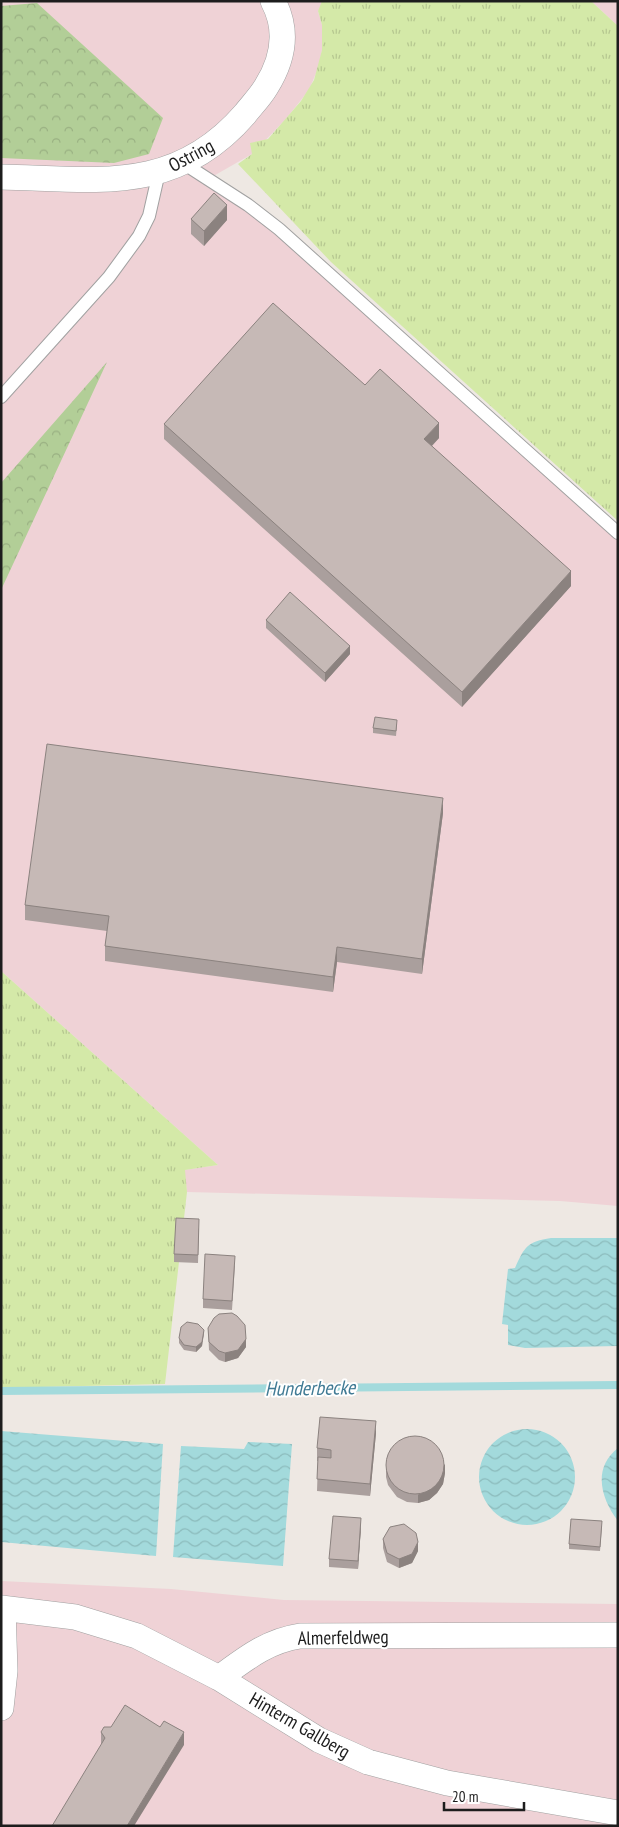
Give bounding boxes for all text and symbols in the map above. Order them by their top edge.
street label: Ostring [164,133,218,177]
water label: Hunderbecke [265,1374,357,1402]
street label: Almerfeldweg [297,1624,389,1650]
street label: Hinterm Gallberg [245,1686,355,1764]
scale bar [444,1780,524,1812]
text: 20 m [452,1787,478,1806]

